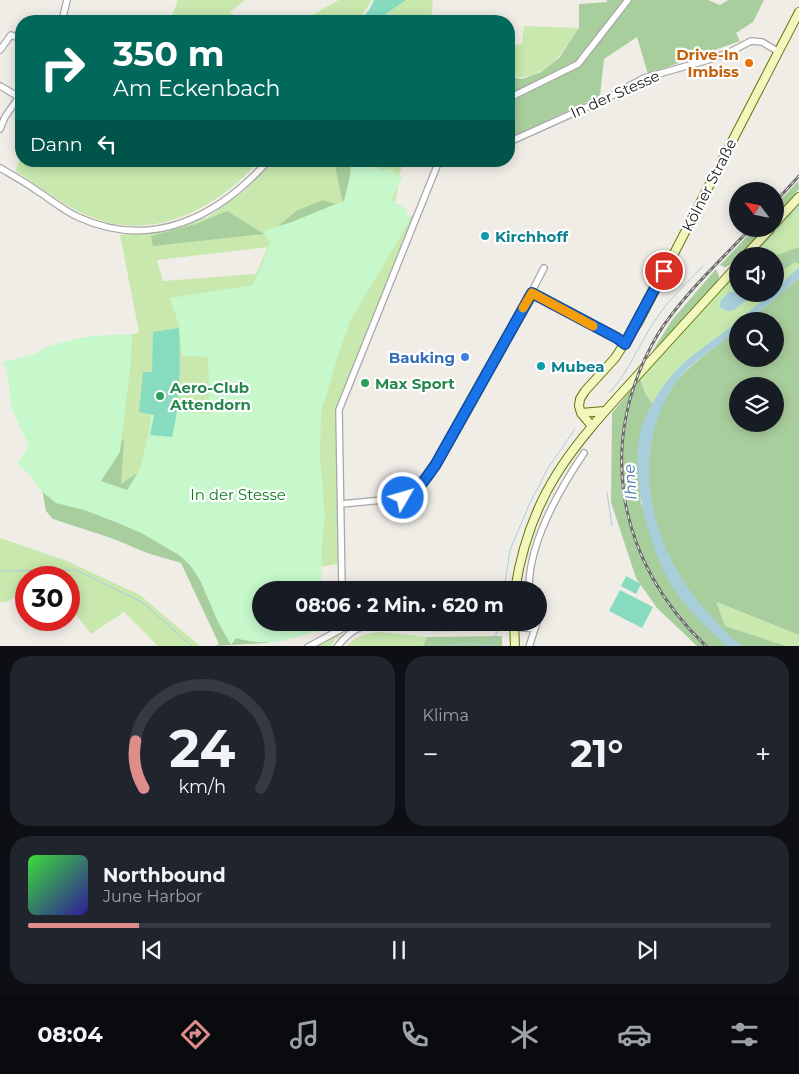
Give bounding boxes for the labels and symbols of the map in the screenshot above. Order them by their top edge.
place label: Drive-In Imbiss [676,45,739,81]
marker: Drive-In Imbiss [743,57,755,69]
street label: In der Stesse [567,66,663,122]
street label: Kölner Straße [677,135,741,235]
north arrow [729,182,784,238]
place label: Kirchhoff [495,227,569,246]
marker: Kirchhoff [479,230,491,242]
pin [643,250,685,292]
place label: Bauking [389,348,455,367]
marker: Bauking [459,351,471,363]
place label: Mubea [551,357,604,376]
marker: Mubea [535,360,547,372]
place label: Max Sport [375,374,455,393]
marker: Max Sport [359,377,371,389]
place label: Aero-Club Attendorn [169,378,251,414]
marker: Aero-Club Attendorn [154,390,166,402]
water label: Ihne [619,463,641,501]
position arrow [376,471,428,523]
park label: In der Stesse [190,485,286,504]
speed limit sign: 30 [15,566,80,631]

